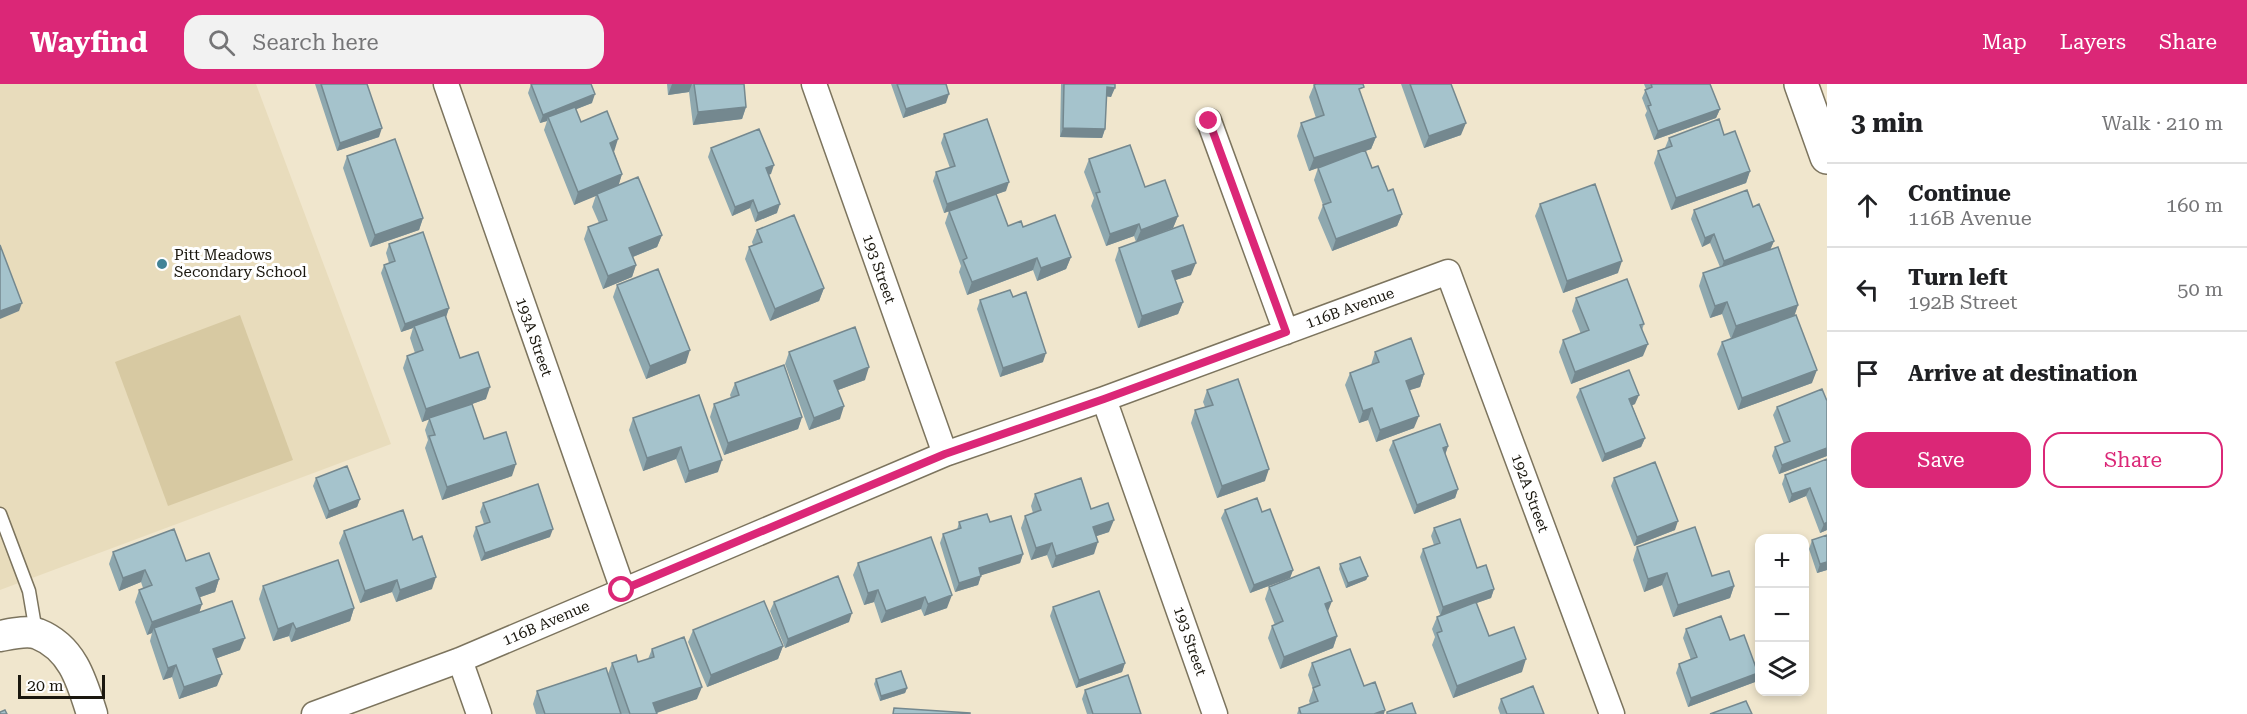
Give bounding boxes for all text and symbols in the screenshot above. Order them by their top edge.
search box [184,15,604,69]
text: Wayfind [30,26,148,59]
icon: search [205,26,238,59]
text: Search here [253,30,379,55]
text: Map [1982,30,2027,54]
text: Layers [2060,30,2126,54]
text: Share [2159,30,2217,54]
route end [1195,107,1221,133]
text: 3 min [1851,108,1923,138]
text: Walk · 210 m [2102,111,2223,135]
text: Continue [1908,181,2011,206]
icon: ahead [1851,189,1884,222]
text: 160 m [2166,193,2223,217]
text: 116B Avenue [1908,206,2032,230]
street label: 193 Street [859,232,899,306]
place label: Pitt Meadows Secondary School [174,246,307,281]
marker: Pitt Meadows Secondary School [155,257,169,271]
text: Turn left [1908,265,2008,290]
icon: left [1851,273,1884,306]
text: 50 m [2177,277,2223,301]
street label: 116B Avenue [1303,284,1397,332]
text: 192B Street [1908,290,2017,314]
street label: 193A Street [512,295,556,379]
icon: arrive [1851,357,1884,390]
text: Arrive at destination [1908,361,2137,386]
button: Save [1851,432,2031,488]
button: Share [2043,432,2223,488]
street label: 192A Street [1507,451,1553,535]
map controls [1755,534,1809,696]
button: + [1755,534,1809,588]
route start [608,576,634,602]
button: − [1755,588,1809,642]
street label: 116B Avenue [500,597,592,649]
street label: 193 Street [1170,604,1210,678]
button: layers [1755,642,1809,696]
scale bar [18,672,105,700]
text: 20 m [27,676,64,695]

